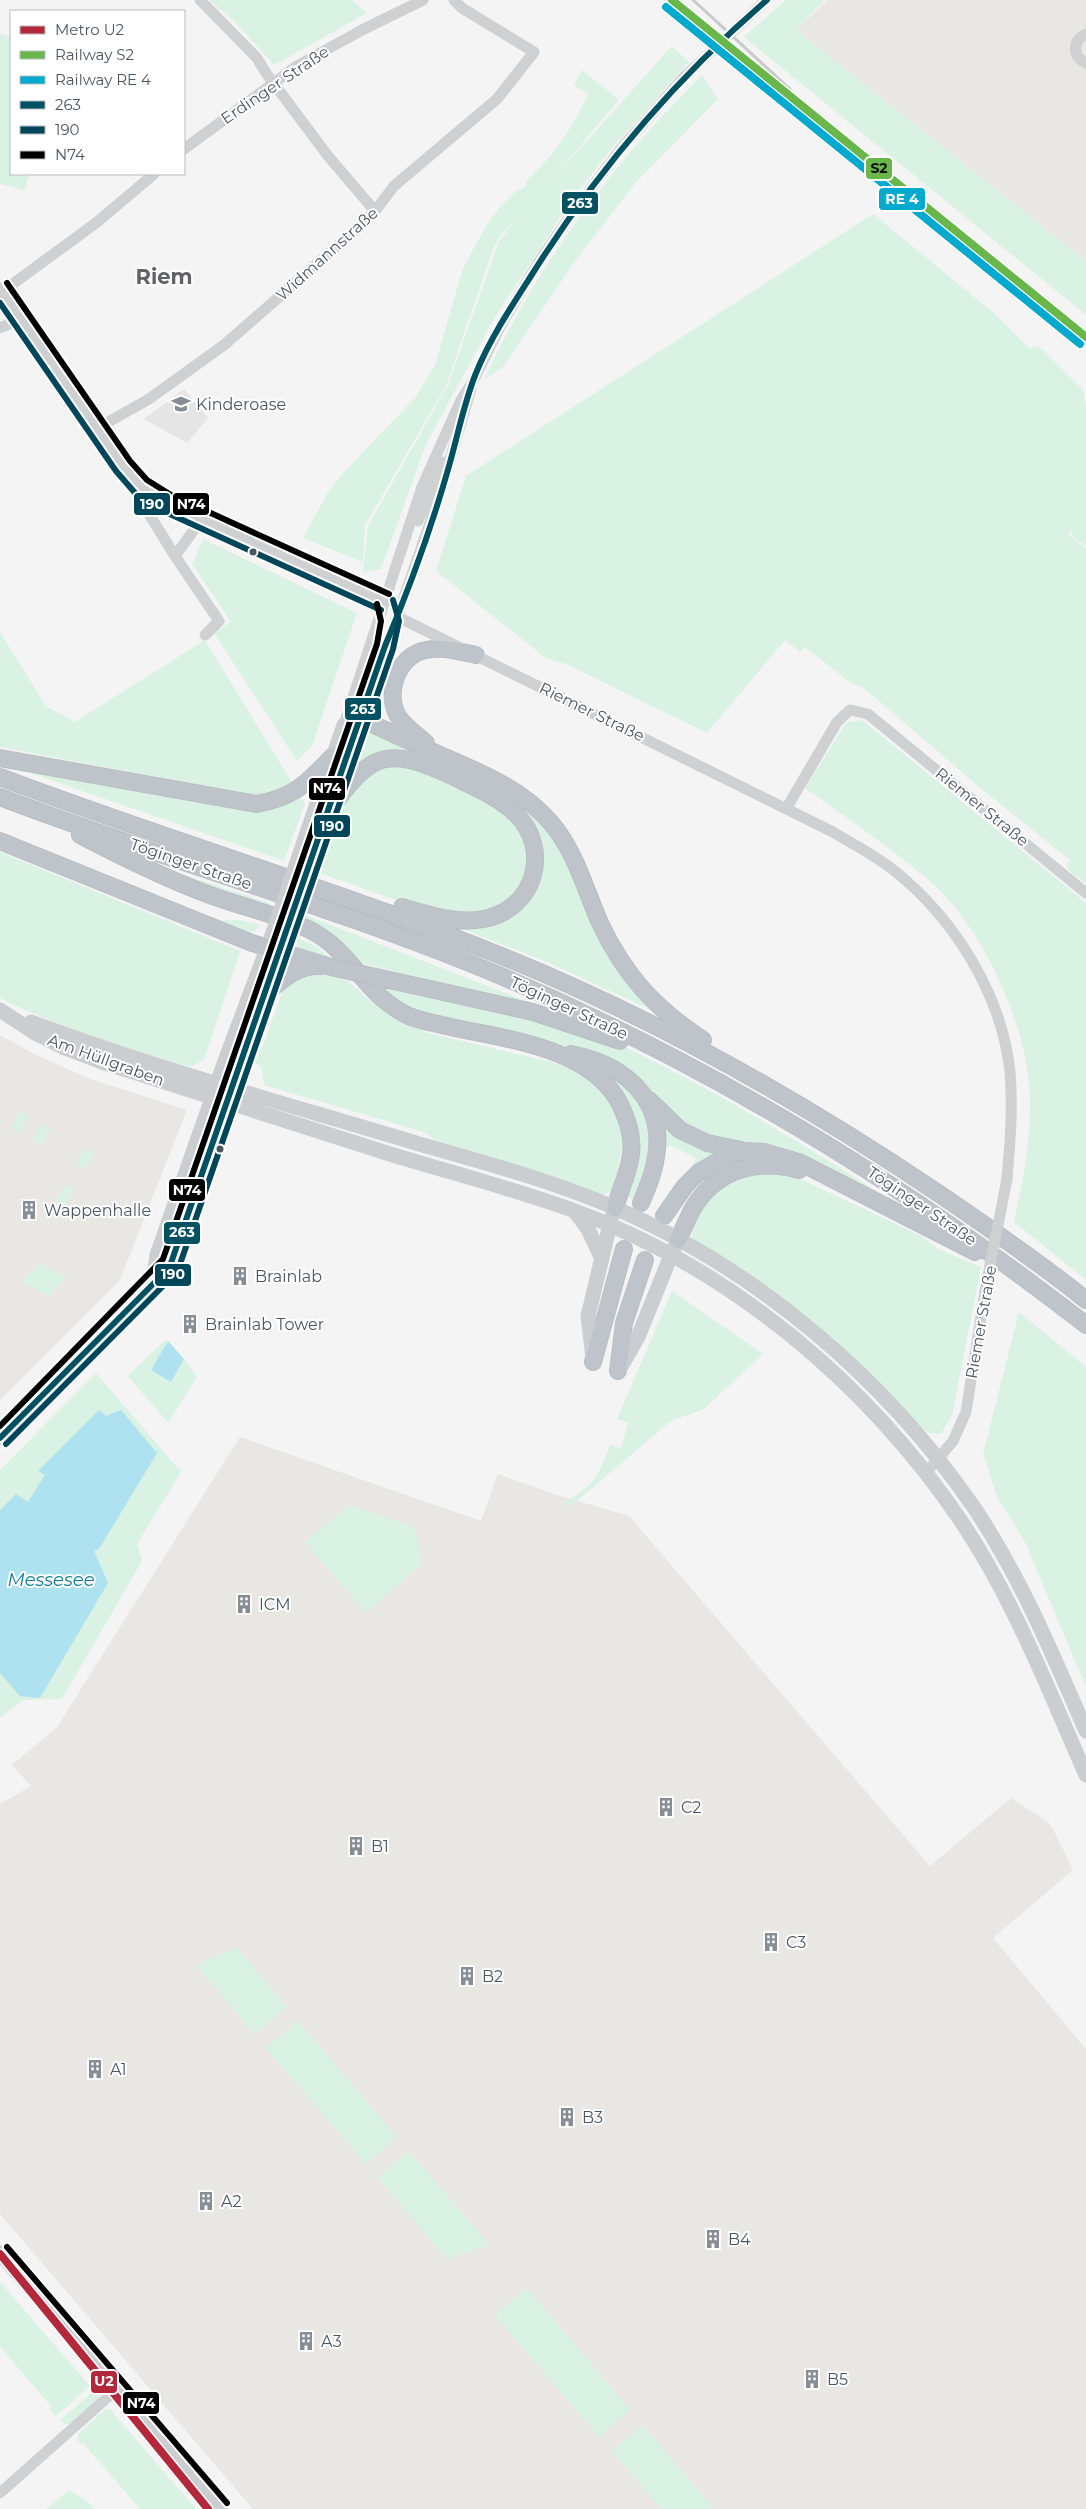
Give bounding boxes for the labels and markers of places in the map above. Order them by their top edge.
school or university icon: Kinderoase [170,393,192,415]
place label: Kinderoase [196,395,286,414]
unlabelled marker [248,547,258,557]
unlabelled marker [215,1144,225,1154]
building icon: Wappenhalle [18,1199,40,1221]
place label: Wappenhalle [44,1201,151,1220]
building icon: Brainlab [229,1265,251,1287]
place label: Brainlab [255,1267,322,1286]
building icon: Brainlab Tower [179,1313,201,1335]
place label: Brainlab Tower [205,1315,324,1334]
building icon: ICM [233,1593,255,1615]
place label: ICM [259,1595,290,1614]
building icon: C2 [655,1796,677,1818]
place label: C2 [681,1798,701,1817]
building icon: B1 [345,1835,367,1857]
place label: B1 [371,1837,389,1856]
building icon: C3 [760,1931,782,1953]
place label: C3 [786,1933,806,1952]
building icon: B2 [456,1965,478,1987]
place label: B2 [482,1967,503,1986]
building icon: A1 [84,2058,106,2080]
place label: A1 [110,2060,127,2079]
building icon: B3 [556,2106,578,2128]
place label: B3 [582,2108,603,2127]
building icon: A2 [195,2190,217,2212]
place label: A2 [221,2192,242,2211]
building icon: B4 [702,2228,724,2250]
place label: B4 [728,2230,751,2249]
building icon: A3 [295,2330,317,2352]
place label: A3 [321,2332,342,2351]
building icon: B5 [801,2368,823,2390]
place label: B5 [827,2370,848,2389]

